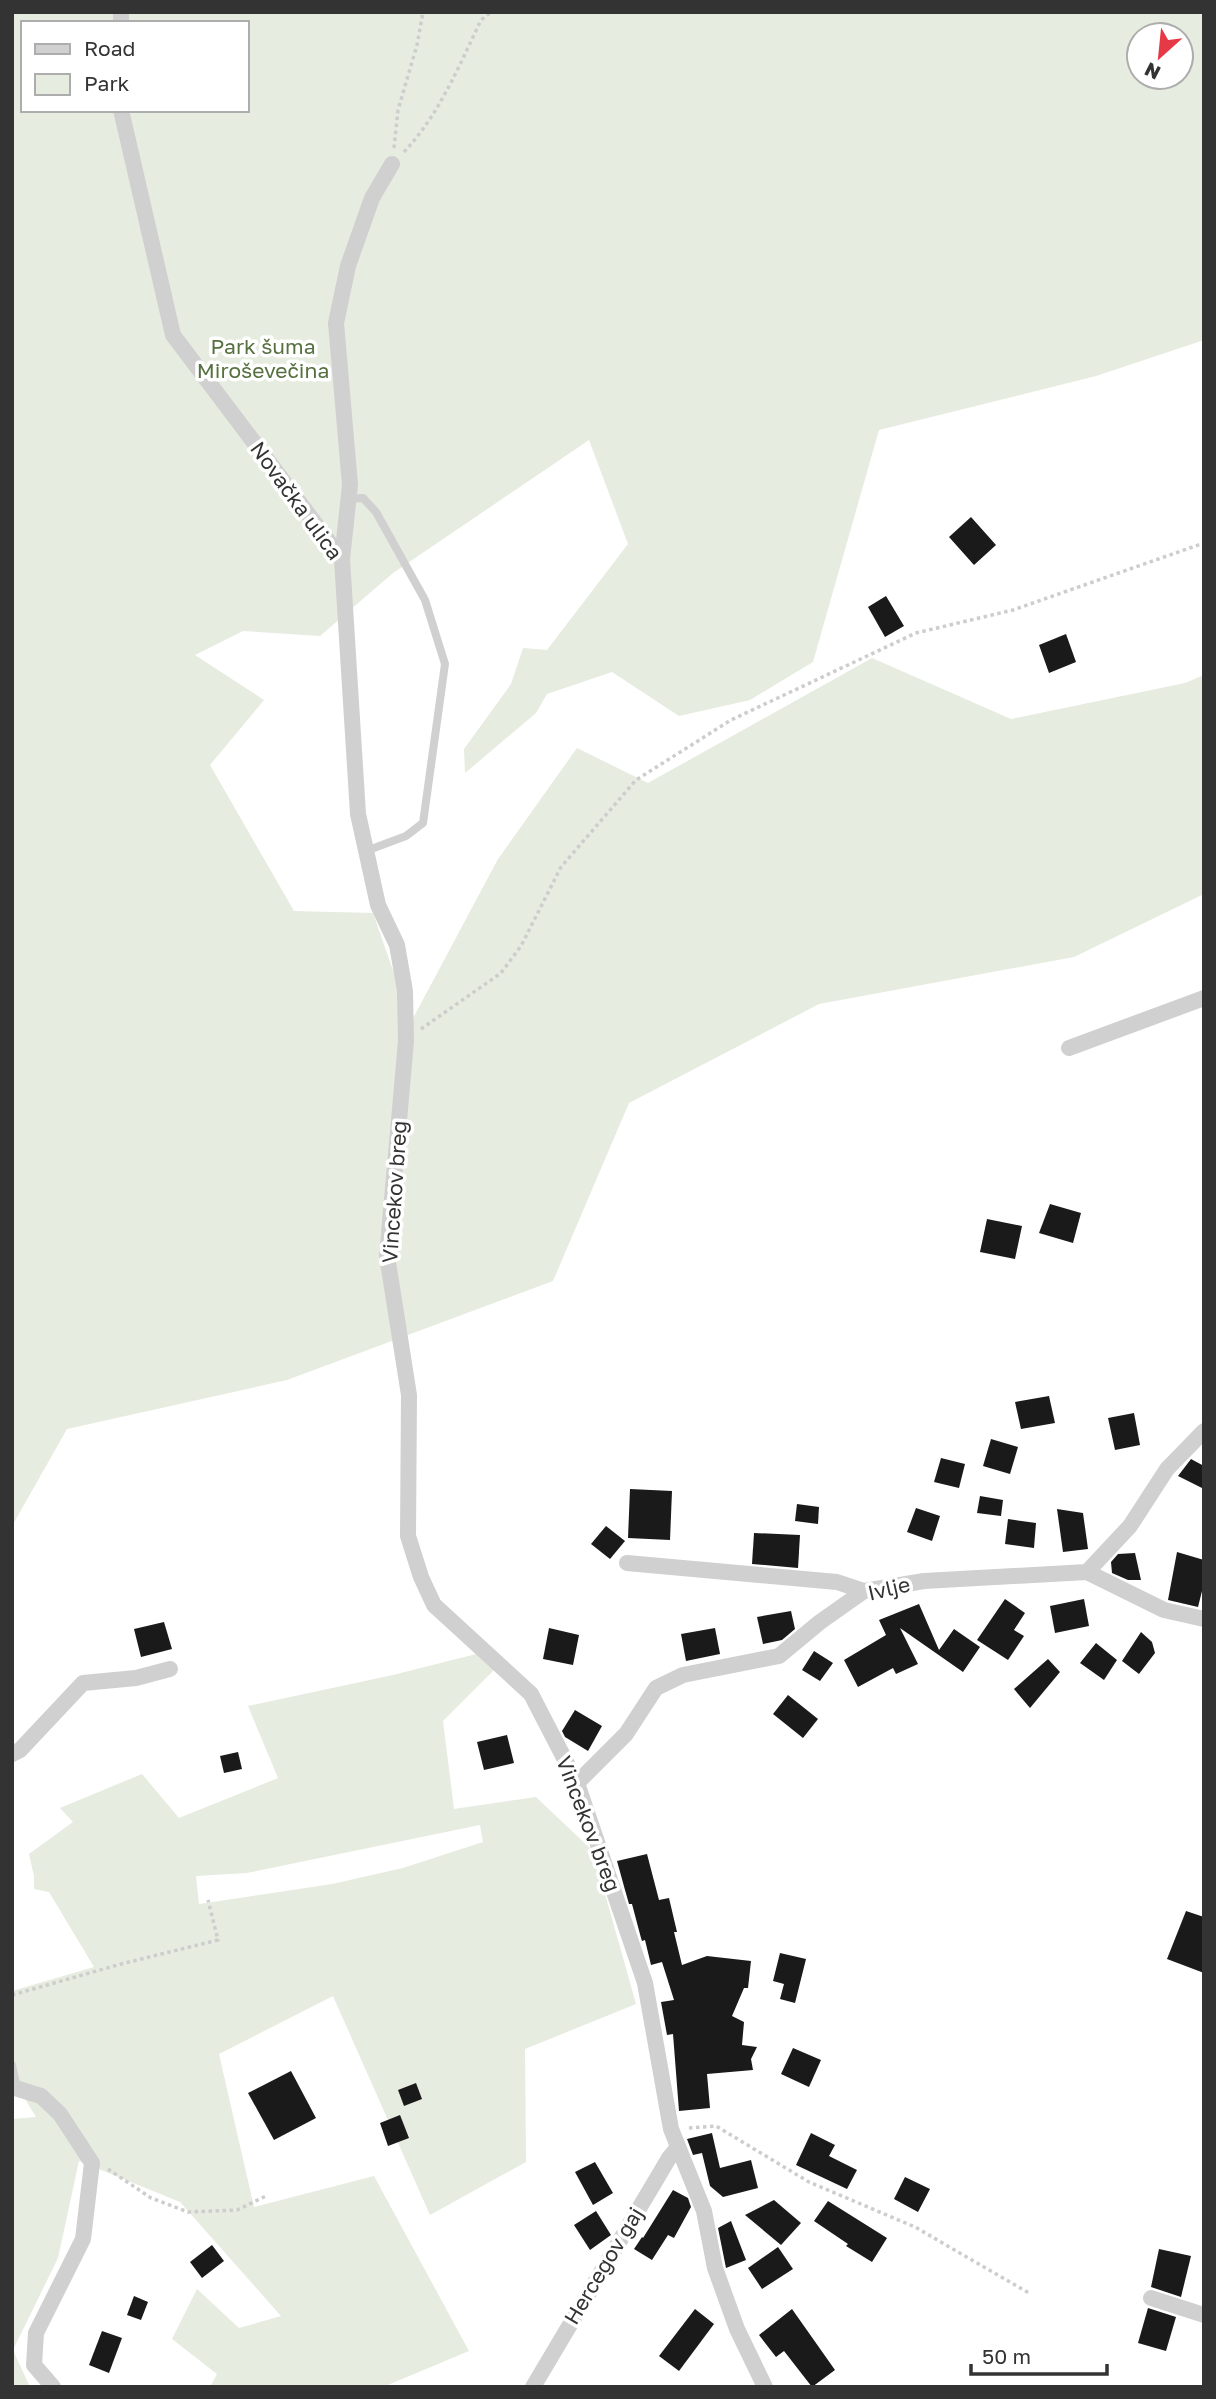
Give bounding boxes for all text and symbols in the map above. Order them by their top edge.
legend [21,21,248,112]
north arrow [1125,21,1195,91]
text: Road [84,35,135,61]
text: N [1140,58,1164,85]
text: Park [84,70,130,96]
park label: Park šuma Miroševečina [197,333,329,383]
street label: Novačka ulica [245,436,348,565]
street label: Vincekov breg [376,1120,412,1264]
street label: Ivlje [865,1571,913,1606]
street label: Vincekov breg [551,1752,627,1895]
street label: Hercegov gaj [558,2202,648,2329]
scale bar [971,2332,1108,2376]
text: 50 m [982,2343,1031,2369]

